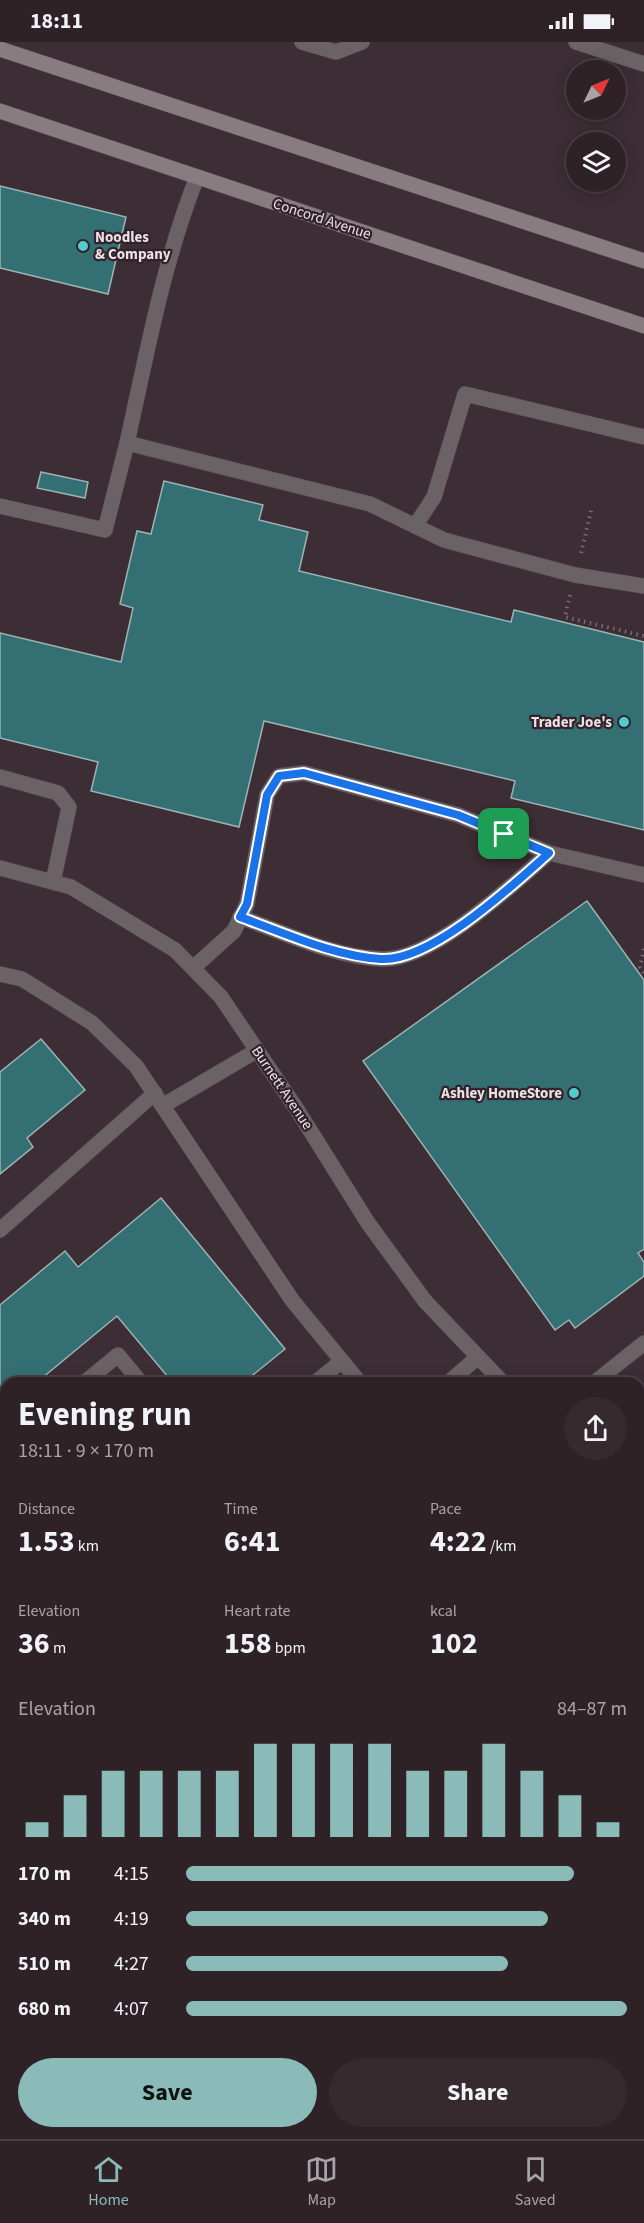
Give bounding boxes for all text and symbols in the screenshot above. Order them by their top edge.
text: 18:11 [30,5,83,37]
north arrow [566,60,626,120]
map controls [566,60,626,192]
button: layers [566,132,626,192]
street label: Concord Avenue [270,193,374,245]
place label: Noodles & Company [95,227,171,265]
marker: Noodles & Company [76,239,90,253]
place label: Trader Joe's [531,712,612,733]
marker: Trader Joe's [617,715,631,729]
pin [478,808,529,859]
icon: arrive [487,817,520,850]
street label: Burnett Avenue [246,1042,318,1134]
place label: Ashley HomeStore [440,1083,562,1104]
marker: Ashley HomeStore [567,1086,581,1100]
text: Evening run [18,1391,192,1438]
button: share [564,1397,627,1460]
text: 18:11 · 9 × 170 m [18,1437,154,1465]
text: Distance [18,1498,75,1520]
text: Time [224,1498,258,1520]
text: Pace [430,1498,461,1520]
text: 1.53 [18,1520,75,1563]
text: 6:41 [224,1520,281,1563]
text: 4:22 [430,1520,487,1563]
text: km [75,1535,99,1557]
text: /km [487,1535,517,1557]
text: Elevation [18,1600,80,1622]
text: Heart rate [224,1600,291,1622]
text: kcal [430,1600,457,1622]
text: 36 [18,1622,50,1665]
text: 158 [224,1622,272,1665]
text: 102 [430,1622,478,1665]
text: m [50,1637,66,1659]
text: bpm [272,1637,306,1659]
text: Elevation [18,1695,96,1723]
text: 84–87 m [557,1695,627,1723]
text: 170 m [18,1860,71,1888]
text: 4:15 [114,1860,149,1888]
text: 340 m [18,1905,71,1933]
text: 4:19 [114,1905,149,1933]
text: 510 m [18,1950,71,1978]
text: 4:27 [114,1950,149,1978]
text: 680 m [18,1995,71,2023]
text: 4:07 [114,1995,149,2023]
button: Save [18,2058,317,2127]
button: Share [329,2058,627,2127]
tab: Home [88,2153,129,2211]
tab: Map [305,2153,338,2211]
tab: Saved [515,2153,556,2211]

